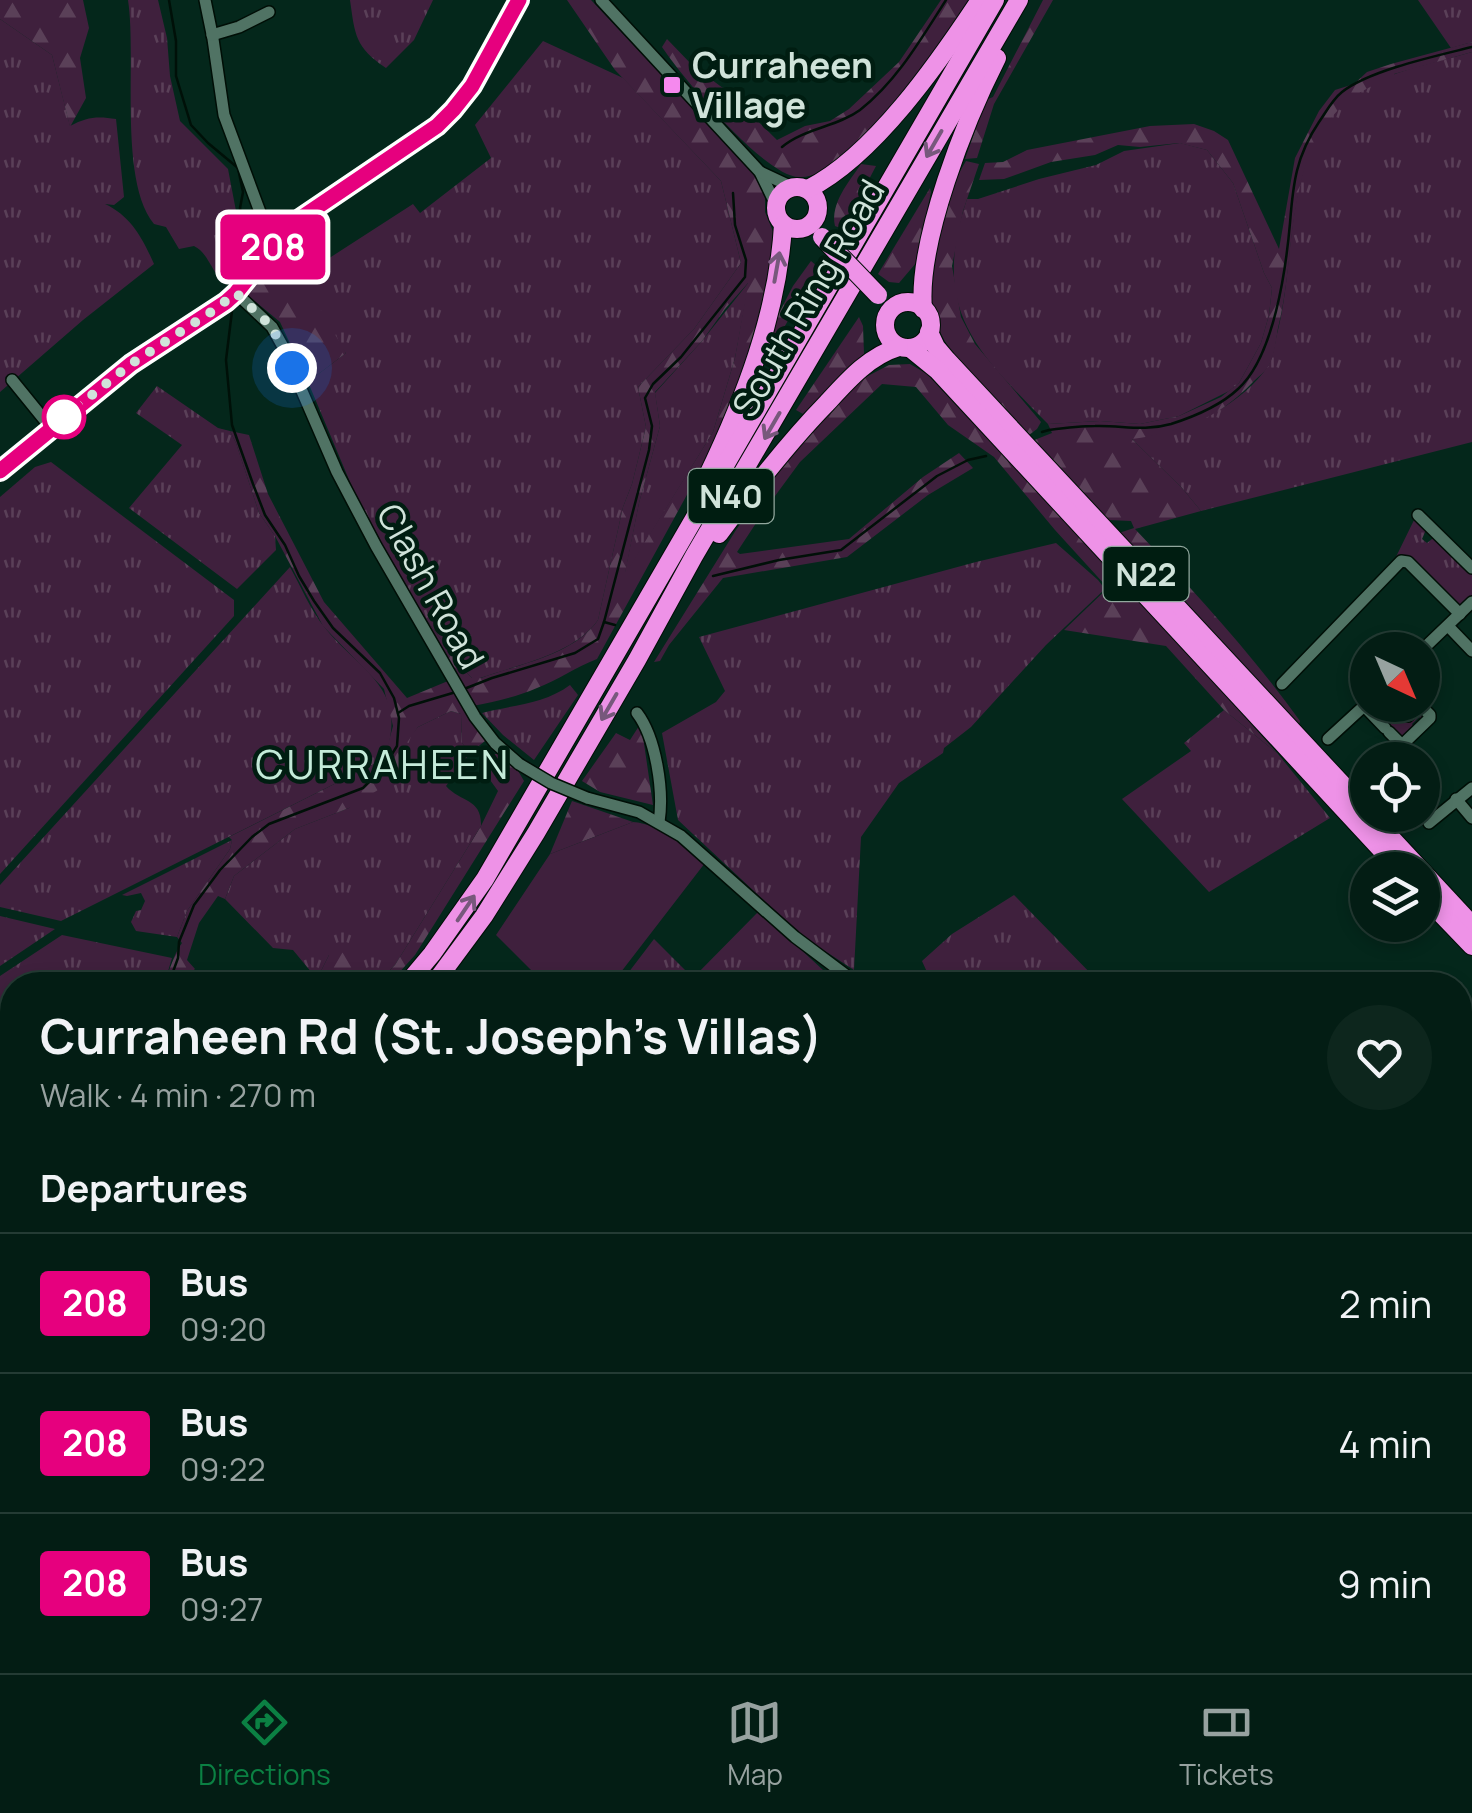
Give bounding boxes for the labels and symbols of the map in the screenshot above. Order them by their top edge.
place label: Curraheen Village [692,41,873,129]
marker: Curraheen Village [661,74,683,96]
one-way arrow [924,129,944,158]
street label: South Ring Road [721,171,895,425]
line badge: 208 [216,214,330,280]
one-way arrow [769,251,787,284]
your location [267,343,317,393]
unlabelled marker [43,396,85,438]
one-way arrow [761,411,781,440]
road number: N40 [688,469,774,523]
street label: Clash Road [366,495,496,677]
road number: N22 [1104,547,1188,601]
north arrow [1350,632,1440,722]
one-way arrow [599,692,619,721]
district label: CURRAHEEN [255,736,511,791]
one-way arrow [455,894,476,922]

